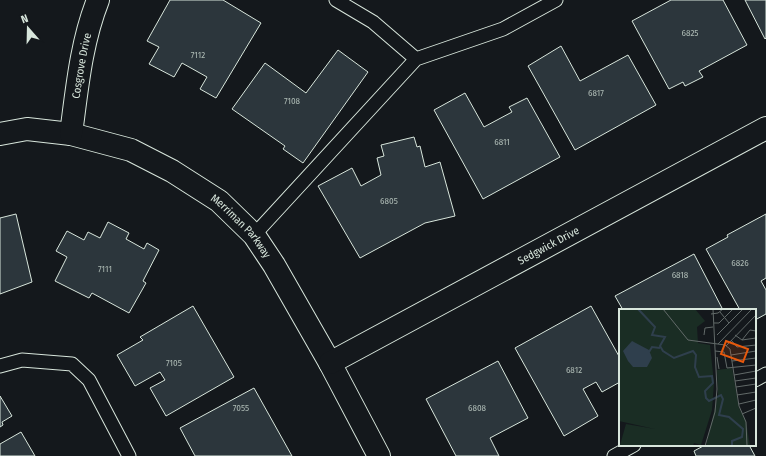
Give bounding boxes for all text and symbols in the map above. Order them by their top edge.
north arrow [8,8,48,48]
text: N [19,12,30,26]
house number: 6825 [681,28,699,38]
street label: Cosgrove Drive [69,32,94,99]
house number: 7112 [191,50,205,60]
house number: 6817 [588,88,604,98]
house number: 7108 [284,96,301,106]
house number: 6811 [494,137,510,147]
street label: Merriman Parkway [209,191,274,260]
house number: 6805 [380,196,398,206]
street label: Sedgwick Drive [515,224,581,267]
house number: 6826 [731,258,749,268]
house number: 7111 [98,264,112,274]
house number: 6818 [672,270,689,280]
inset map [619,309,756,446]
house number: 7105 [166,358,182,368]
house number: 6812 [566,365,582,375]
house number: 7055 [233,403,249,413]
house number: 6808 [468,403,487,413]

